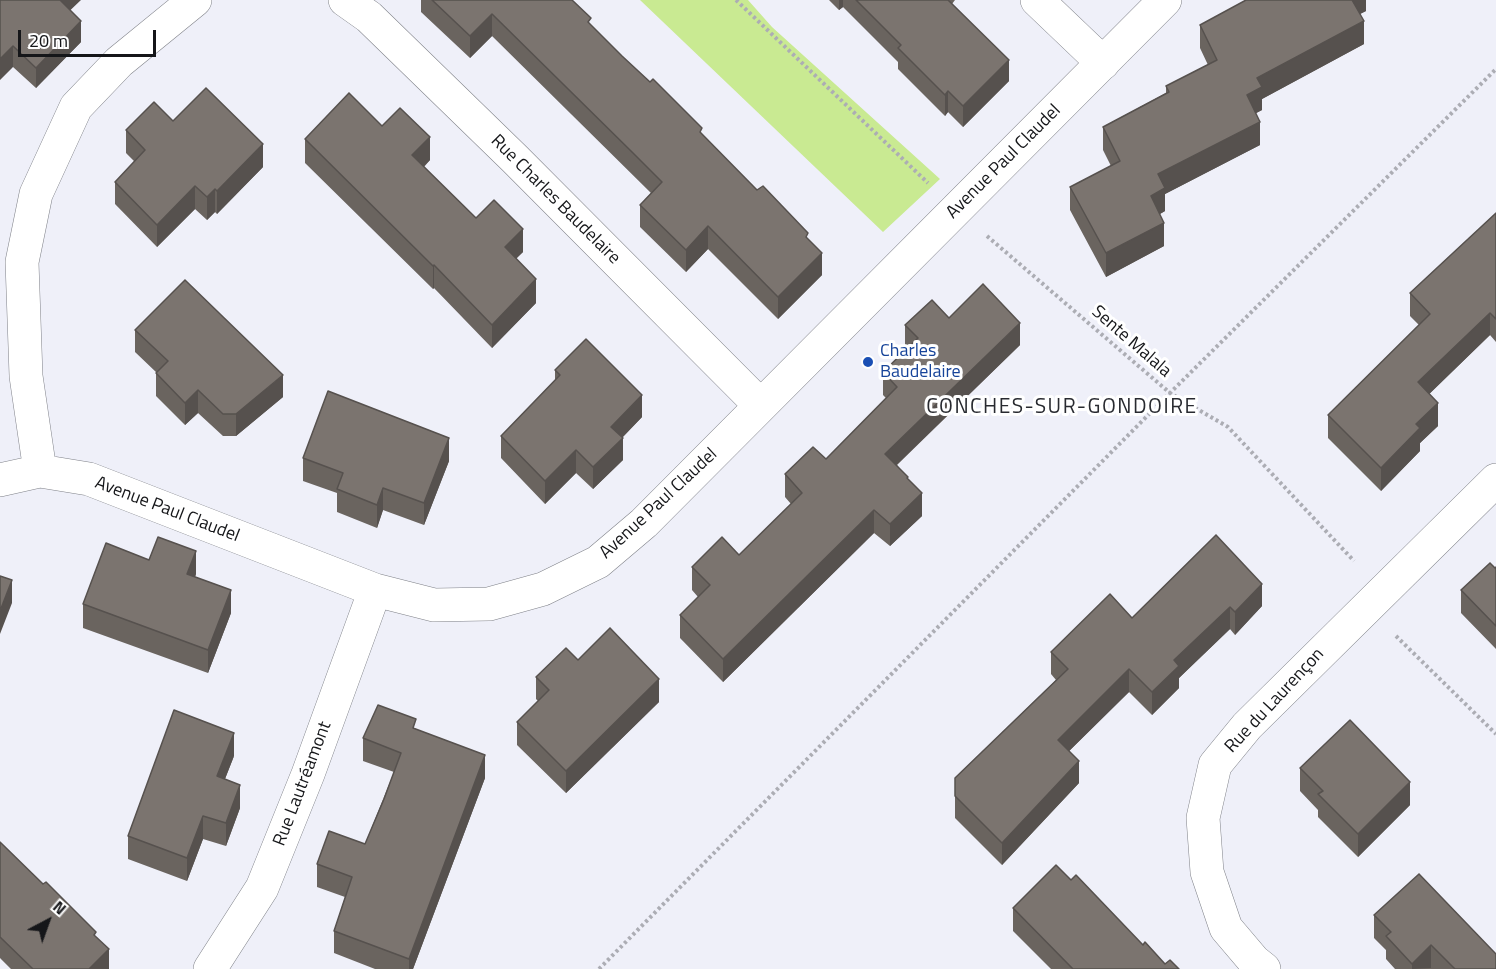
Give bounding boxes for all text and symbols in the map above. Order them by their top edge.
scale bar [21,18,159,56]
text: 20 m [29,27,68,54]
street label: Avenue Paul Claudel [942,100,1066,224]
street label: Rue Charles Baudelaire [486,131,624,269]
street label: Sente Malala [1087,302,1175,382]
place label: Charles Baudelaire [880,341,961,384]
marker: Charles Baudelaire [861,355,875,369]
district label: CONCHES-SUR-GONDOIRE [926,395,1198,421]
street label: Avenue Paul Claudel [596,444,722,564]
street label: Avenue Paul Claudel [92,473,242,547]
street label: Rue du Laurençon [1221,644,1329,758]
street label: Rue Lautréamont [269,719,337,849]
north arrow [18,891,78,951]
text: N [48,895,72,920]

